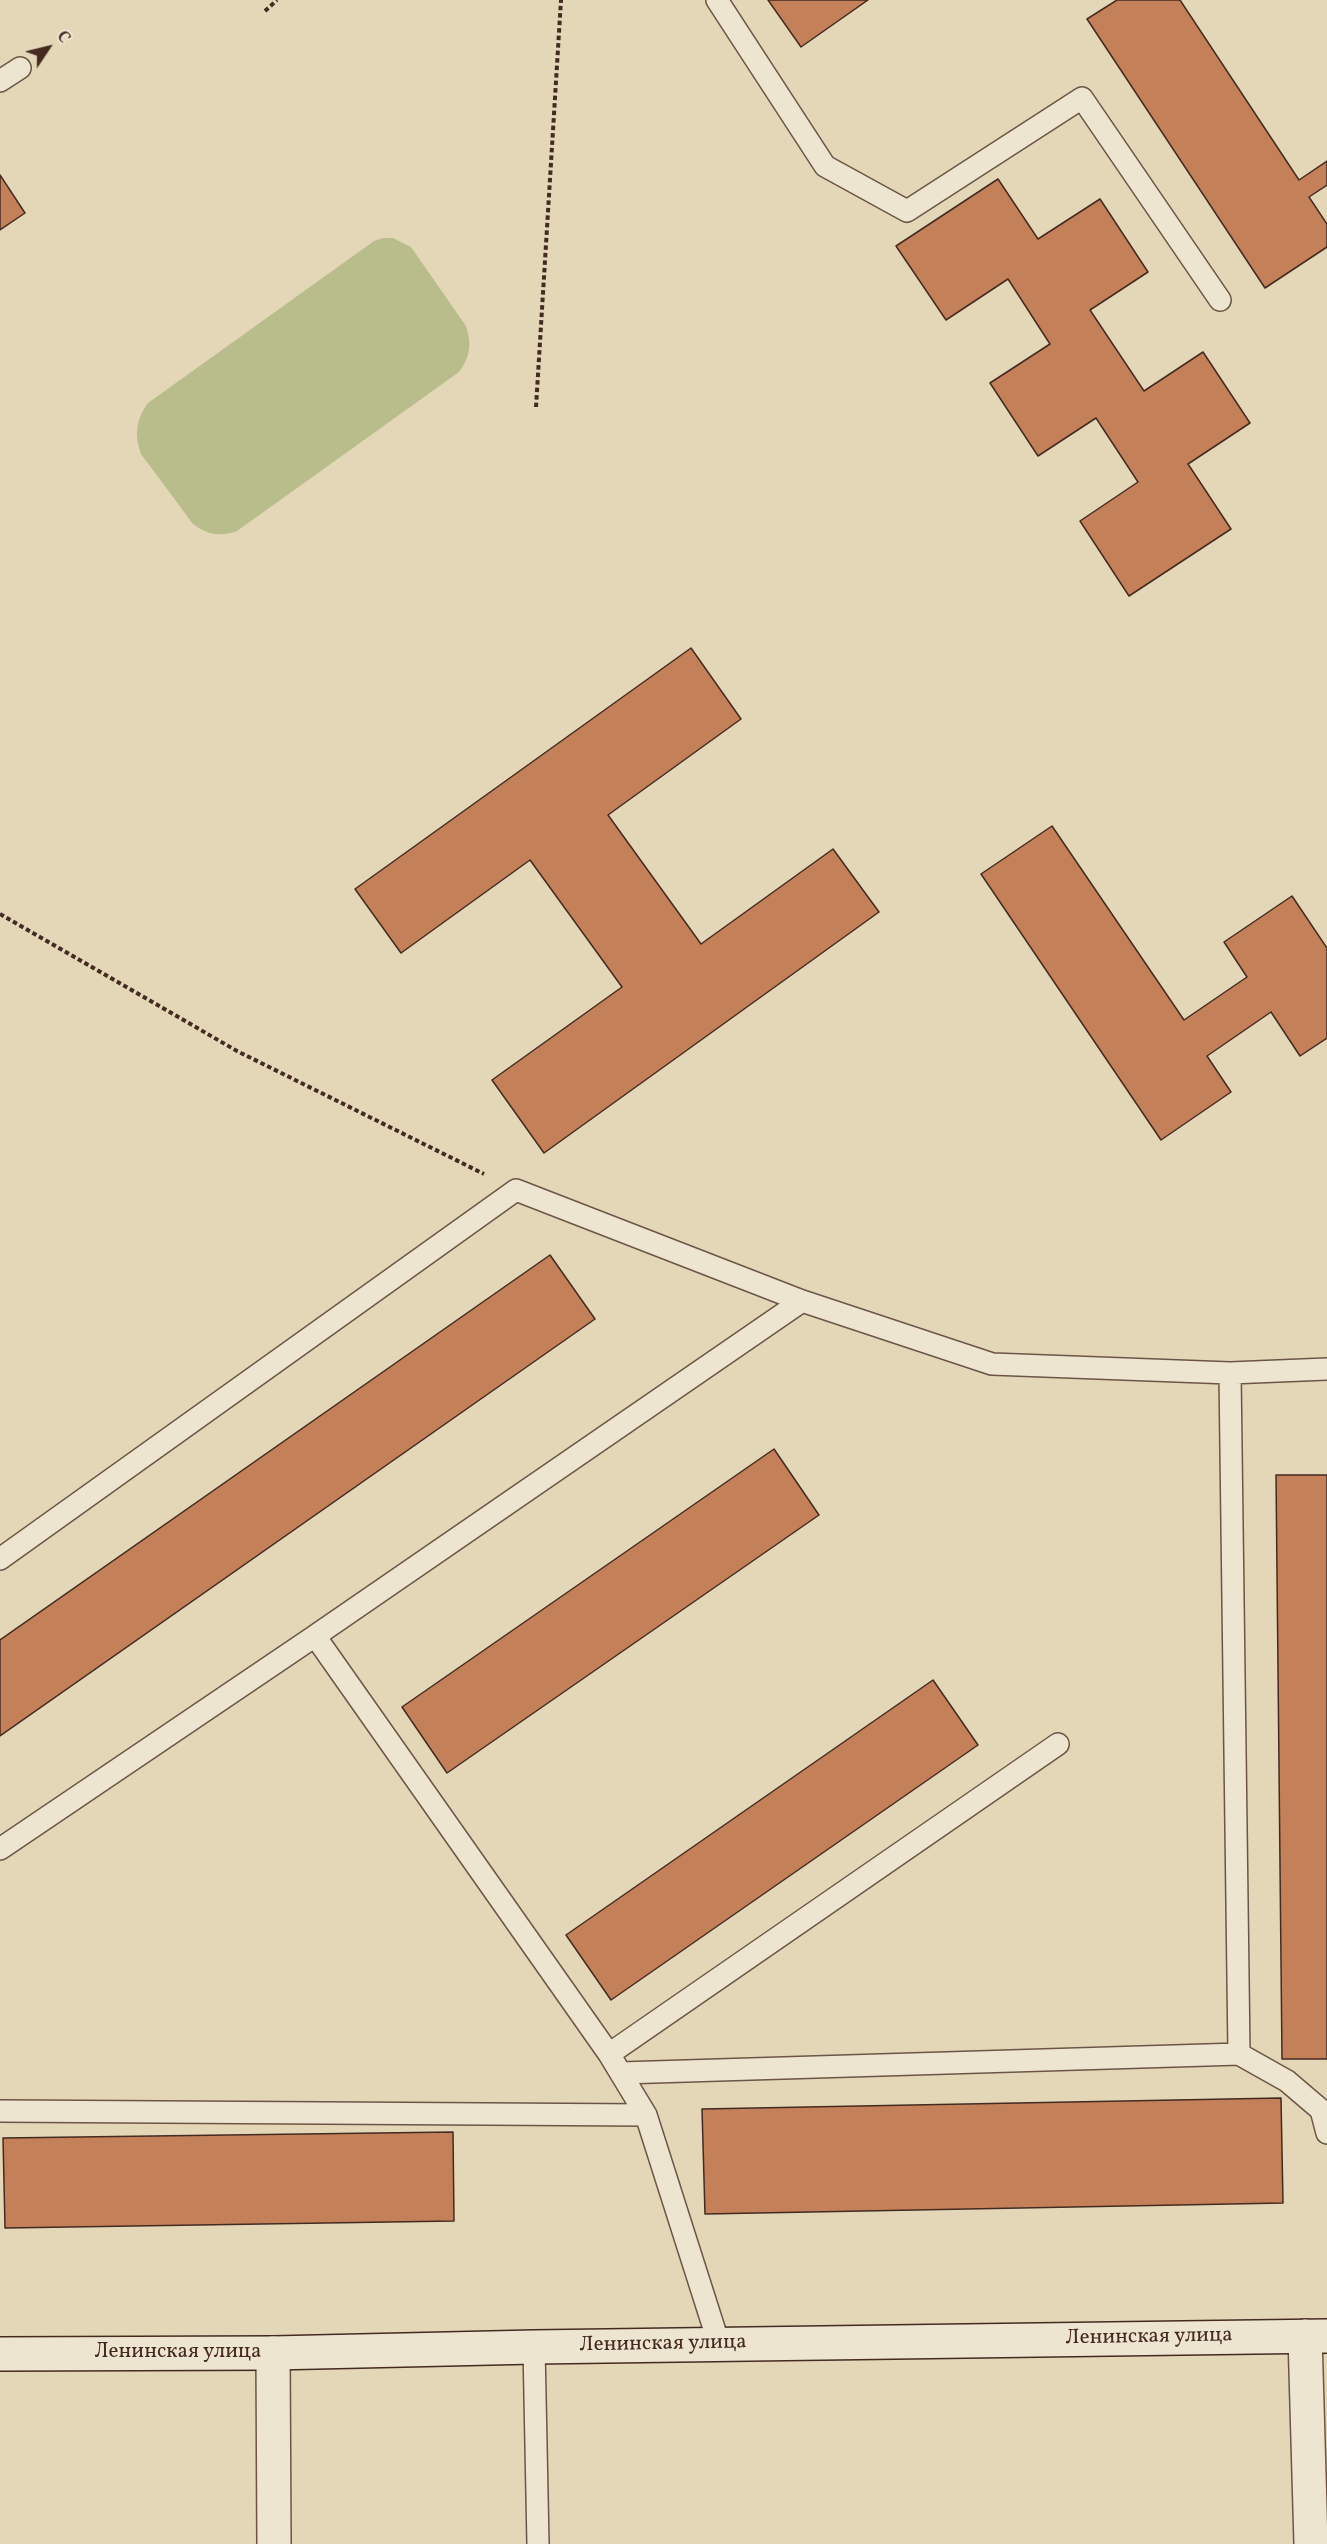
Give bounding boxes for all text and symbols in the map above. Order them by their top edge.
north arrow [18,18,78,78]
text: С [51,27,75,48]
street label: Ленинская улица [1065,2324,1233,2352]
street label: Ленинская улица [579,2331,747,2359]
street label: Ленинская улица [94,2340,262,2366]

